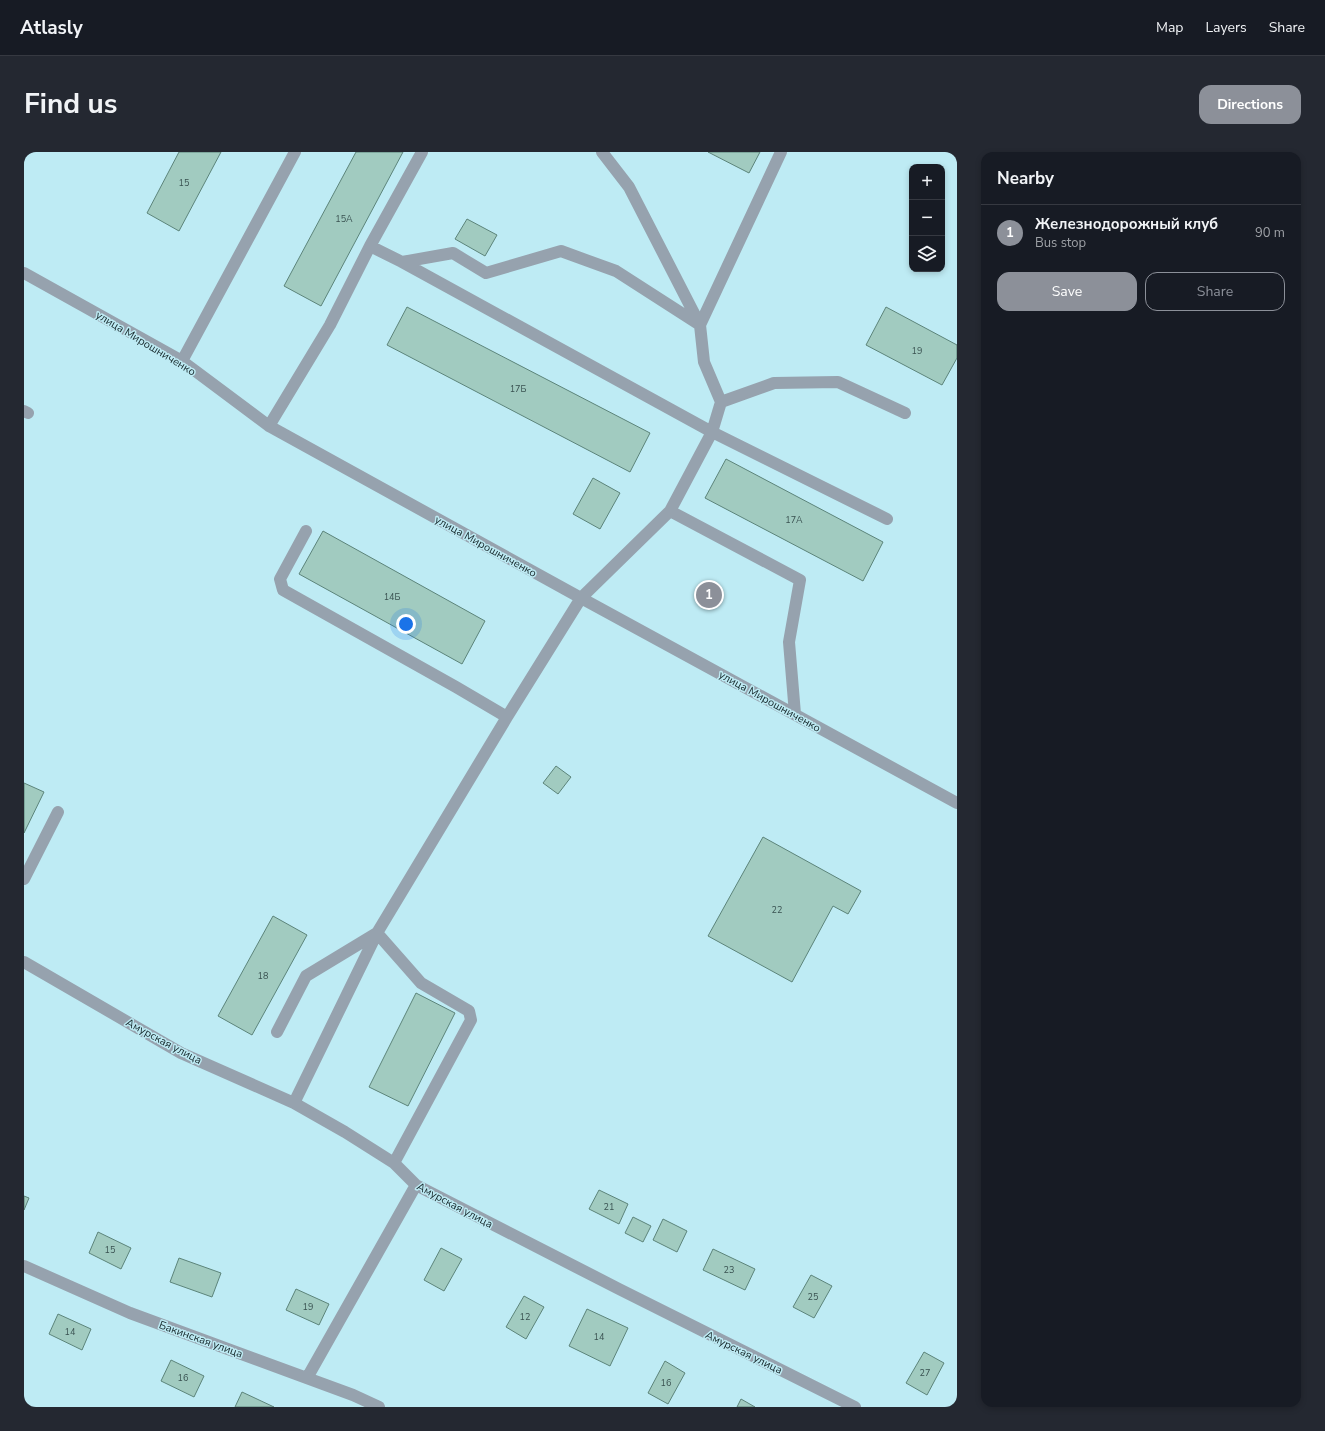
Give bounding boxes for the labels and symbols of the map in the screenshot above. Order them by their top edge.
house number: 15 [179,177,189,189]
house number: 15А [335,213,353,225]
street label: улица Мирошниченко [93,308,199,379]
house number: 19 [912,345,922,357]
house number: 17Б [510,383,526,395]
street label: улица Мирошниченко [432,512,539,581]
house number: 17А [785,514,803,526]
pin: 1 [696,580,722,610]
house number: 14Б [384,591,400,603]
your location [396,614,416,634]
street label: улица Мирошниченко [716,667,823,736]
house number: 22 [772,904,782,916]
house number: 18 [258,970,268,982]
street label: Амурская улица [123,1015,204,1068]
street label: Амурская улица [414,1179,495,1232]
house number: 21 [604,1201,614,1213]
house number: 15 [105,1244,115,1256]
house number: 23 [724,1264,734,1276]
house number: 25 [808,1291,818,1303]
house number: 19 [303,1301,313,1313]
house number: 12 [520,1311,530,1323]
street label: Бакинская улица [157,1317,245,1362]
house number: 14 [65,1326,76,1338]
street label: Амурская улица [703,1327,785,1378]
house number: 14 [594,1331,605,1343]
house number: 27 [920,1367,930,1379]
house number: 16 [178,1372,188,1384]
house number: 16 [661,1377,671,1389]

